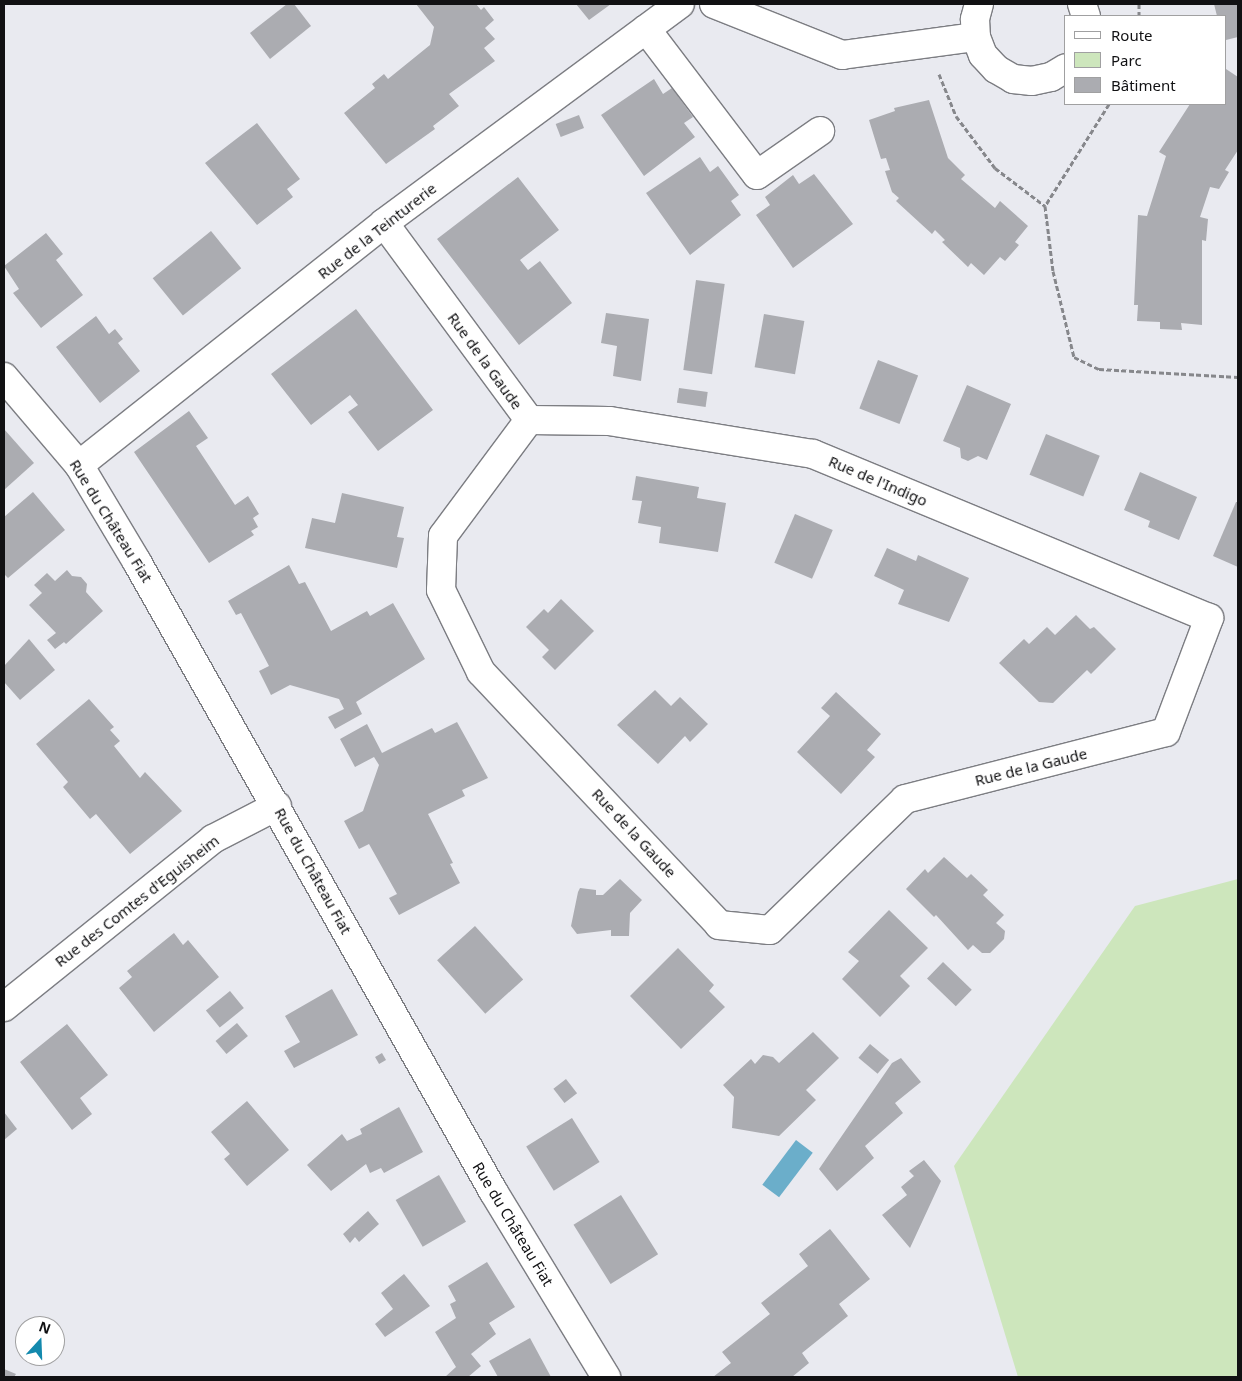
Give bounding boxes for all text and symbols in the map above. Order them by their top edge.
legend [1064,15,1227,105]
text: Route [1111,25,1153,45]
text: Parc [1111,50,1142,70]
text: Bâtiment [1111,75,1176,95]
street label: Rue de la Teinturerie [314,179,440,283]
street label: Rue de la Gaude [444,309,526,413]
street label: Rue de l'Indigo [826,452,930,510]
street label: Rue du Château Fiat [66,456,156,586]
street label: Rue de la Gaude [973,744,1089,790]
street label: Rue de la Gaude [588,785,680,881]
street label: Rue du Château Fiat [271,805,355,937]
street label: Rue des Comtes d'Eguisheim [51,831,223,971]
street label: Rue du Château Fiat [469,1159,557,1289]
north arrow [15,1316,65,1366]
text: N [36,1316,54,1338]

